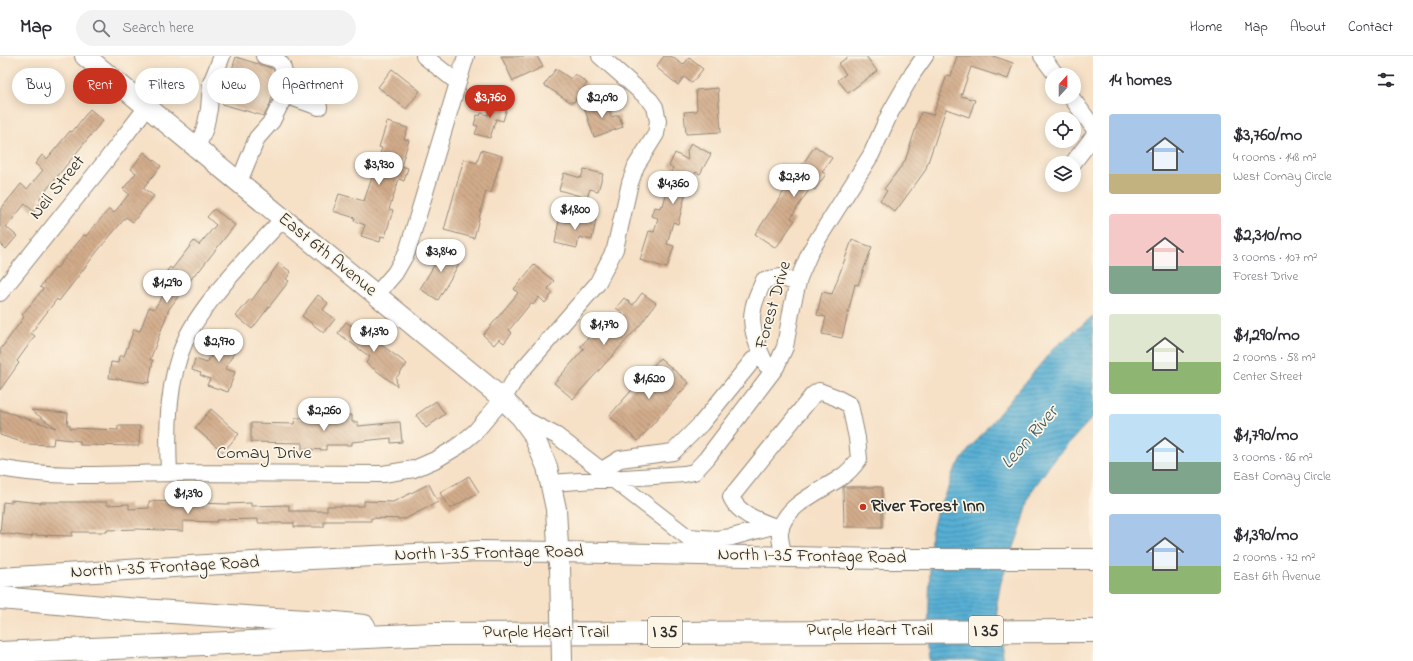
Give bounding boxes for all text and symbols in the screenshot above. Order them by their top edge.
search box [76,10,356,46]
text: Map [20,14,52,41]
icon: search [90,17,112,39]
text: Search here [122,17,194,39]
text: Home [1190,17,1222,38]
text: Map [1244,17,1268,38]
text: About [1290,17,1326,38]
text: Contact [1348,17,1393,38]
chip: Buy [12,68,65,104]
chip: Rent [73,68,127,104]
chip: Filters [135,68,199,104]
chip: New [207,68,260,104]
chip: Apartment [268,68,358,104]
north arrow [1045,68,1081,104]
map controls [1045,68,1081,192]
text: 14 homes [1109,68,1172,93]
icon: filters [1375,69,1397,91]
pin: $3,760 [457,85,523,119]
pin: $2,090 [569,85,635,119]
text: $3,760 [474,88,506,107]
text: $2,090 [586,88,618,107]
button: locate [1045,112,1081,148]
text: $3,760/mo [1233,123,1302,148]
icon: home [1141,130,1189,178]
text: 4 rooms · 148 m² [1233,148,1317,167]
street label: Neil Street [24,150,92,226]
pin: $3,930 [346,152,412,186]
text: $3,930 [364,155,394,174]
button: layers [1045,156,1081,192]
pin: $2,310 [761,164,827,198]
text: $2,310 [778,167,810,186]
text: West Comay Circle [1233,167,1332,186]
pin: $4,360 [640,171,706,205]
text: $4,360 [657,174,689,193]
pin: $1,800 [542,197,608,231]
text: $1,800 [560,200,590,219]
street label: East 6th Avenue [272,207,383,304]
text: $2,310/mo [1233,223,1302,248]
icon: home [1141,230,1189,278]
pin: $3,840 [408,239,474,273]
text: $3,840 [425,242,457,261]
text: 3 rooms · 107 m² [1233,248,1317,267]
street label: Forest Drive [749,257,799,353]
text: Forest Drive [1233,267,1298,286]
pin: $1,290 [134,270,200,304]
text: $1,290 [152,273,182,292]
pin: $1,790 [571,312,637,346]
text: $1,790 [589,315,619,334]
pin: $1,390 [341,319,407,353]
text: $1,390 [359,322,389,341]
text: $1,290/mo [1233,323,1300,348]
pin: $2,970 [186,329,252,363]
icon: home [1141,330,1189,378]
text: $2,970 [203,332,235,351]
text: 2 rooms · 58 m² [1233,348,1316,367]
pin: $1,620 [616,366,682,400]
text: Center Street [1233,367,1303,386]
text: $1,620 [633,369,665,388]
pin: $2,260 [291,398,357,432]
water label: Leon River [995,399,1066,475]
text: $2,260 [307,401,341,420]
text: $1,790/mo [1233,423,1298,448]
icon: home [1141,430,1189,478]
street label: Comay Drive [216,441,312,467]
text: 3 rooms · 86 m² [1233,448,1313,467]
text: East Comay Circle [1233,467,1331,486]
pin: $1,390 [155,481,221,515]
text: $1,390 [173,484,203,503]
place label: River Forest Inn [871,494,985,520]
marker: River Forest Inn [858,502,868,512]
text: $1,390/mo [1233,523,1298,548]
icon: home [1141,530,1189,578]
street label: North I-35 Frontage Road [394,539,584,570]
street label: North I-35 Frontage Road [717,542,907,573]
text: 2 rooms · 72 m² [1233,548,1315,567]
street label: North I-35 Frontage Road [70,550,260,587]
text: East 6th Avenue [1233,567,1321,586]
road number: I 35 [969,616,1003,646]
road number: I 35 [648,617,682,647]
street label: Purple Heart Trail [807,618,933,644]
street label: Purple Heart Trail [483,620,609,646]

